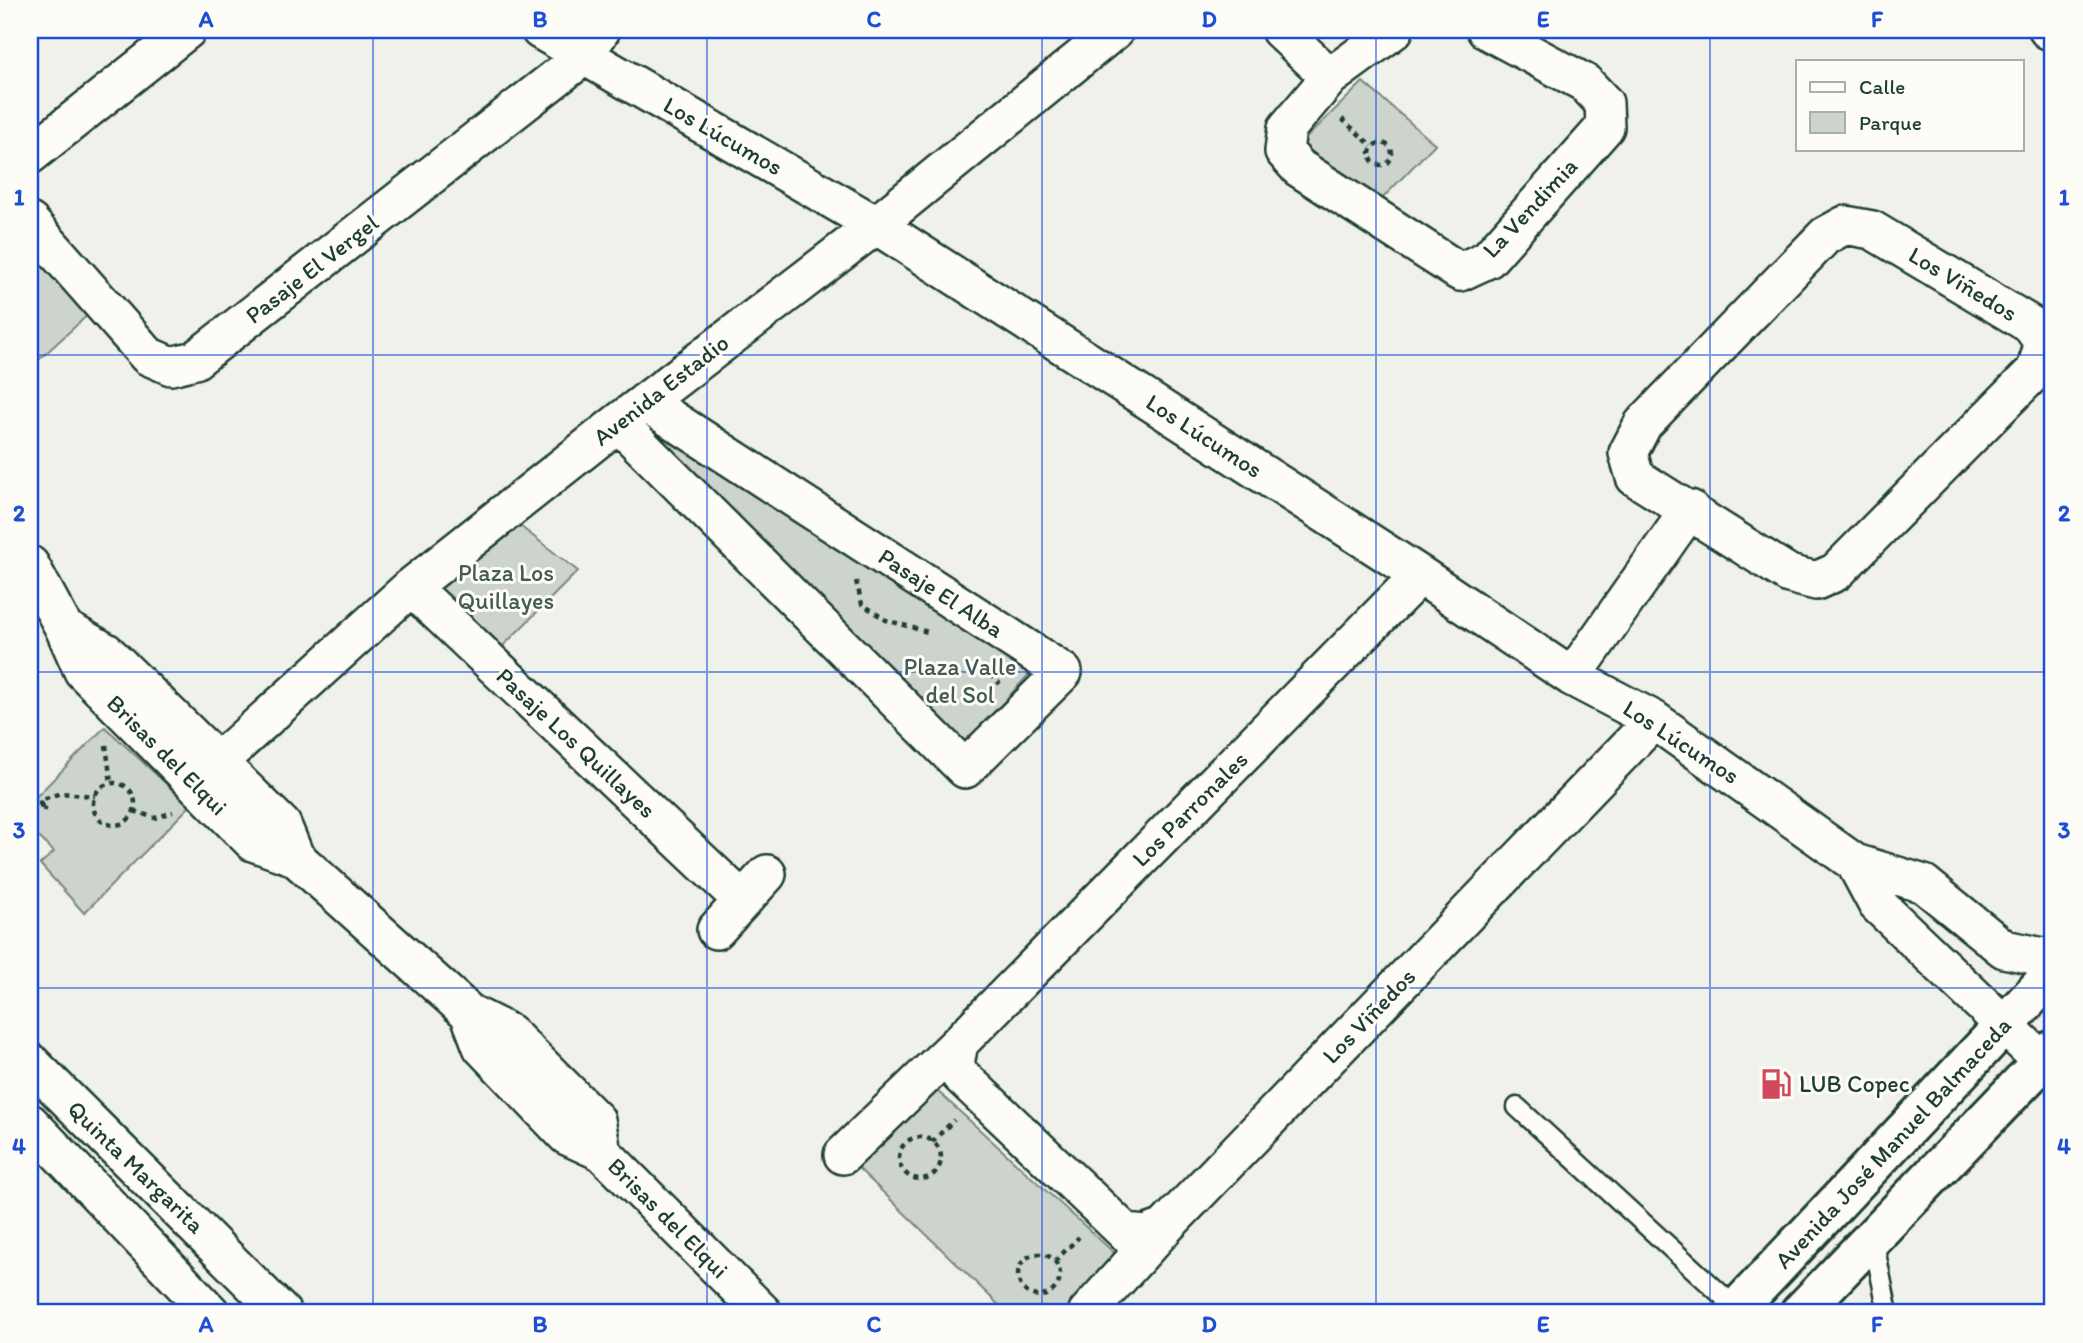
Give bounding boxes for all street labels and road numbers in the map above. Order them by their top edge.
street label: Los Lúcumos [658,90,788,181]
street label: La Vendimia [1476,151,1583,264]
street label: Pasaje El Vergel [239,208,384,330]
street label: Los Viñedos [1904,240,2023,327]
street label: Avenida Estadio [587,328,734,452]
street label: Los Lúcumos [1141,387,1268,484]
street label: Pasaje El Alba [873,541,1010,644]
street label: Pasaje Los Quillayes [491,661,662,824]
street label: Brisas del Elqui [101,688,234,821]
street label: Los Lúcumos [1618,693,1745,790]
street label: Los Parronales [1126,745,1254,873]
street label: Los Viñedos [1316,962,1421,1070]
street label: Avenida José Manuel Balmaceda [1768,1011,2017,1274]
street label: Quinta Margarita [62,1094,211,1240]
street label: Brisas del Elqui [602,1151,735,1284]

